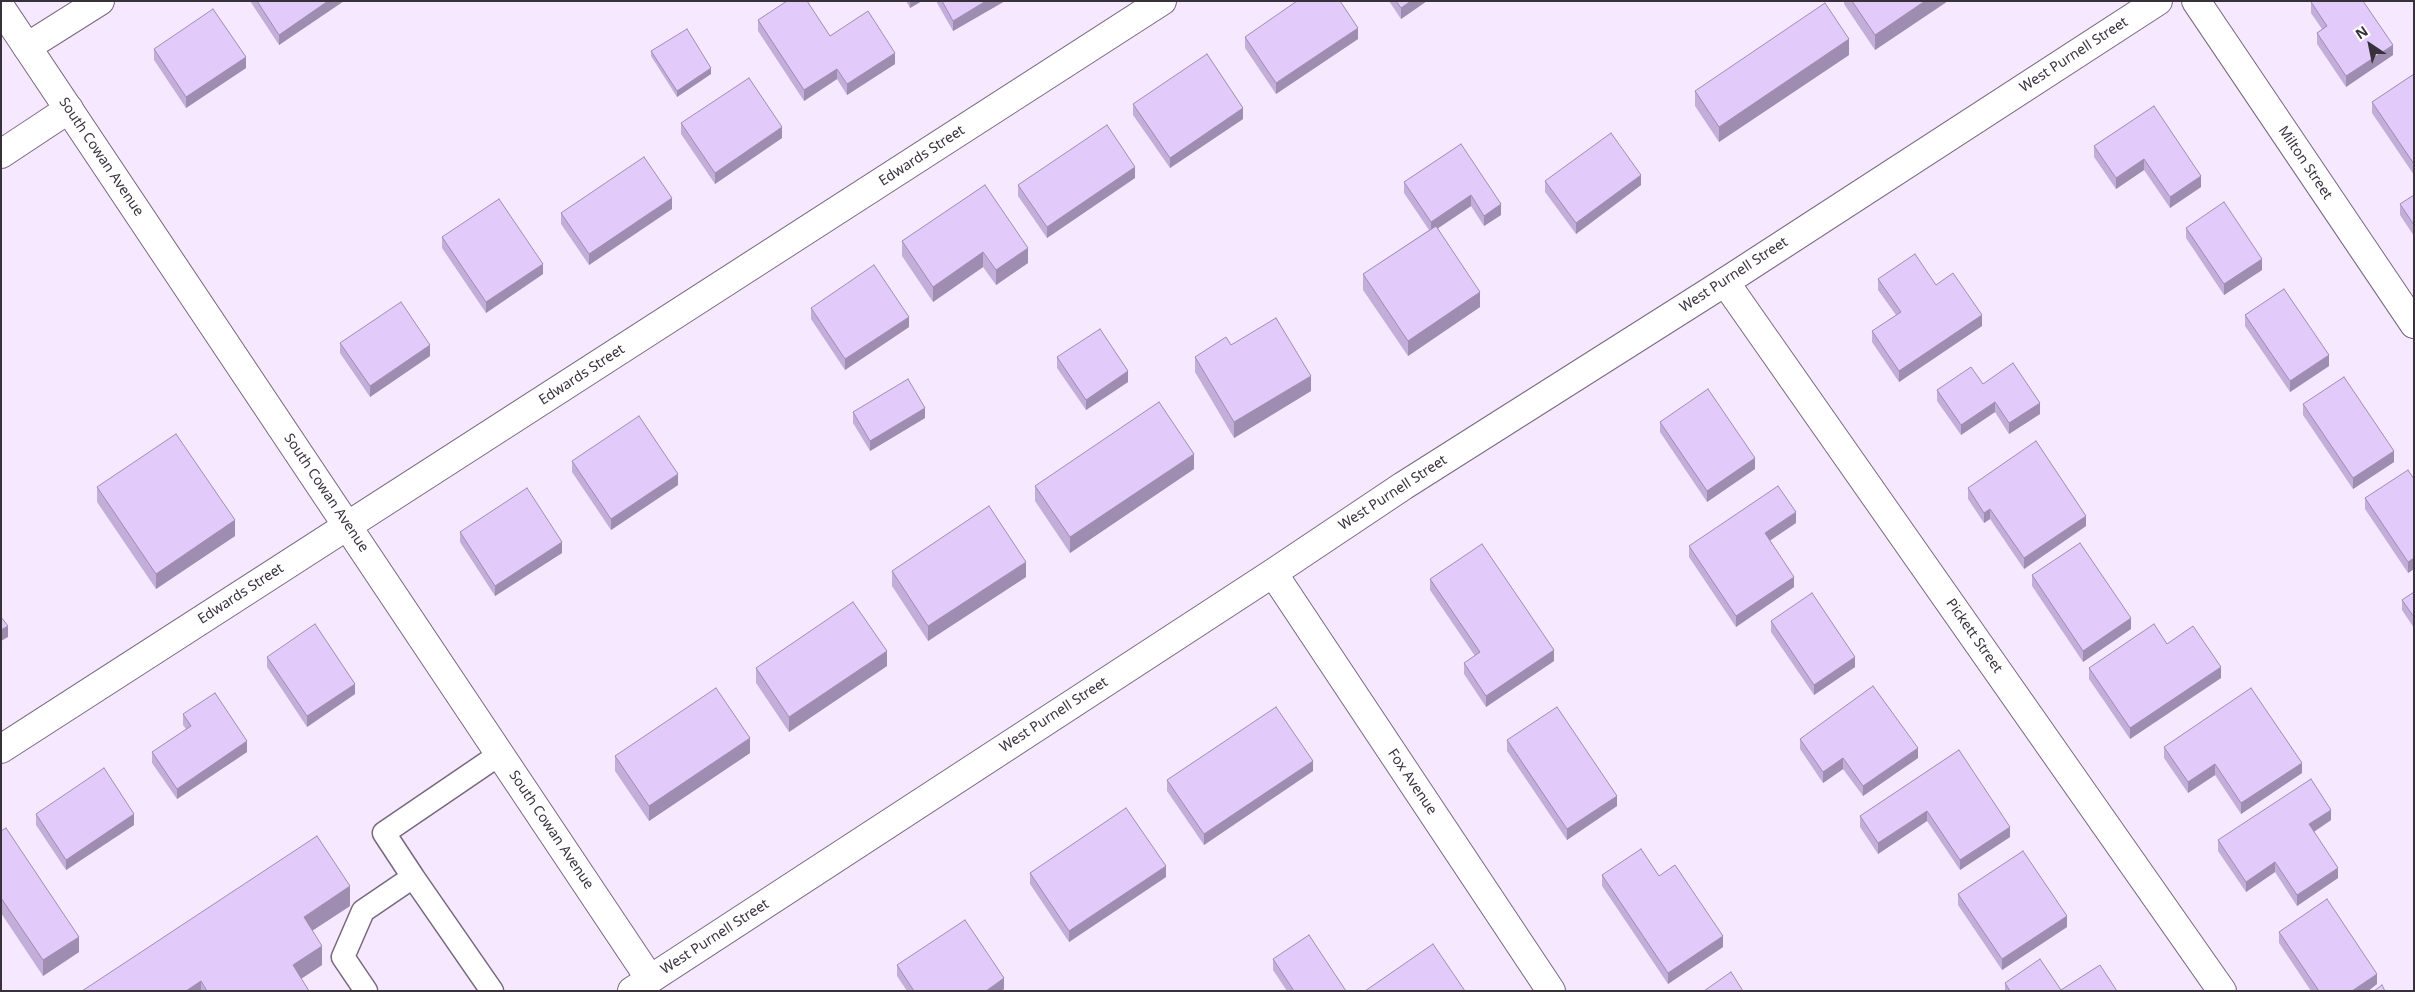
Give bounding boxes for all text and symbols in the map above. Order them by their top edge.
street label: West Purnell Street [2017,14,2131,96]
north arrow [2345,20,2395,70]
text: N [2351,21,2371,43]
street label: South Cowan Avenue [55,94,147,220]
street label: Edwards Street [876,122,968,190]
street label: Milton Street [2274,123,2336,203]
street label: West Purnell Street [1677,234,1791,316]
street label: Edwards Street [536,341,628,409]
street label: South Cowan Avenue [280,430,372,556]
street label: West Purnell Street [1336,452,1450,534]
street label: Edwards Street [195,560,287,628]
street label: Pickett Street [1942,596,2006,676]
street label: West Purnell Street [997,674,1111,756]
street label: Fox Avenue [1384,746,1440,818]
street label: South Cowan Avenue [505,767,597,893]
street label: West Purnell Street [658,896,772,978]

